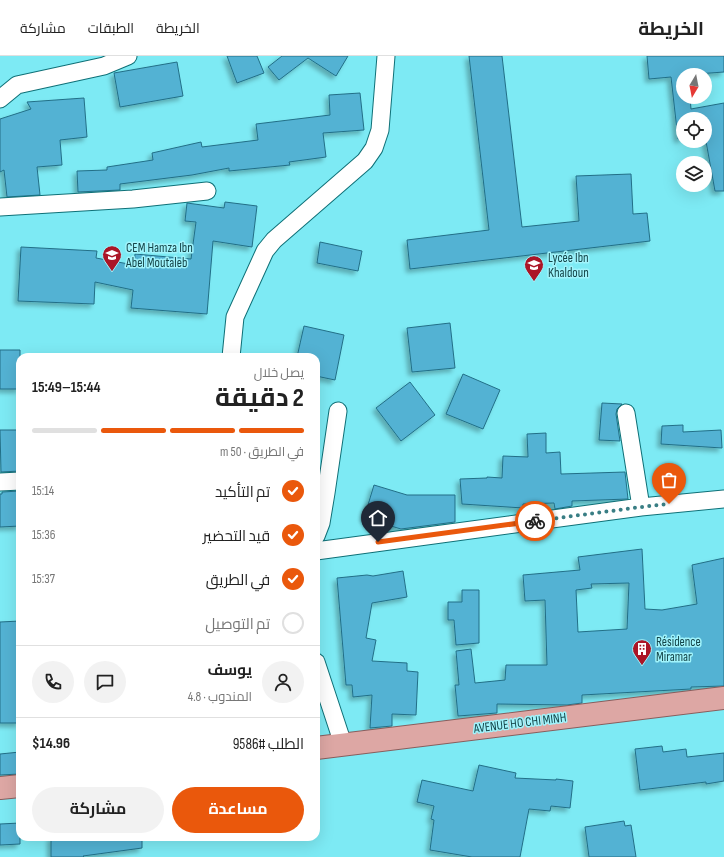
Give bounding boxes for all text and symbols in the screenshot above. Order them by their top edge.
text: الخريطة [638,18,704,41]
text: مشاركة [20,20,66,37]
text: الطبقات [88,20,134,37]
text: الخريطة [156,20,200,37]
north arrow [676,68,712,104]
map controls [676,68,712,192]
button: locate [676,112,712,148]
button: layers [676,156,712,192]
place label: CEM Hamza Ibn Abel Moutaleb [125,240,193,271]
school or university icon: CEM Hamza Ibn Abel Moutaleb [101,244,123,272]
place label: Lycée Ibn Khaldoun [548,250,589,281]
school or university icon: Lycée Ibn Khaldoun [523,254,545,282]
text: يصل خلال [254,365,304,381]
text: 15:44–15:49 [32,378,101,397]
text: 2 دقيقة [215,383,304,414]
text: في الطريق · 50 m [220,444,304,460]
pin [652,463,686,504]
icon: bag [658,469,680,491]
icon: check [282,480,304,502]
text: 15:14 [32,483,54,499]
text: تم التأكيد [215,483,270,502]
pin [361,501,395,542]
courier [515,501,555,541]
icon: home [367,507,389,529]
icon: bike [524,510,546,532]
icon: check [282,524,304,546]
text: 15:36 [32,527,55,543]
text: قيد التحضير [203,527,270,546]
icon: check [282,568,304,590]
text: 15:37 [32,571,55,587]
text: في الطريق [206,571,270,590]
text: تم التوصيل [205,615,270,634]
place label: Résidence Miramar [656,634,701,665]
building icon: Résidence Miramar [631,638,653,666]
button: phone [32,661,74,703]
button: chat [84,661,126,703]
text: يوسف [207,661,252,680]
button: person [262,661,304,703]
text: المندوب · 4.8 [188,689,252,705]
street label: AVENUE HO CHI MINH [472,709,567,737]
text: $14.96 [32,734,70,753]
text: الطلب #9586 [233,735,304,754]
button: مشاركة [32,787,164,833]
button: مساعدة [172,787,304,833]

